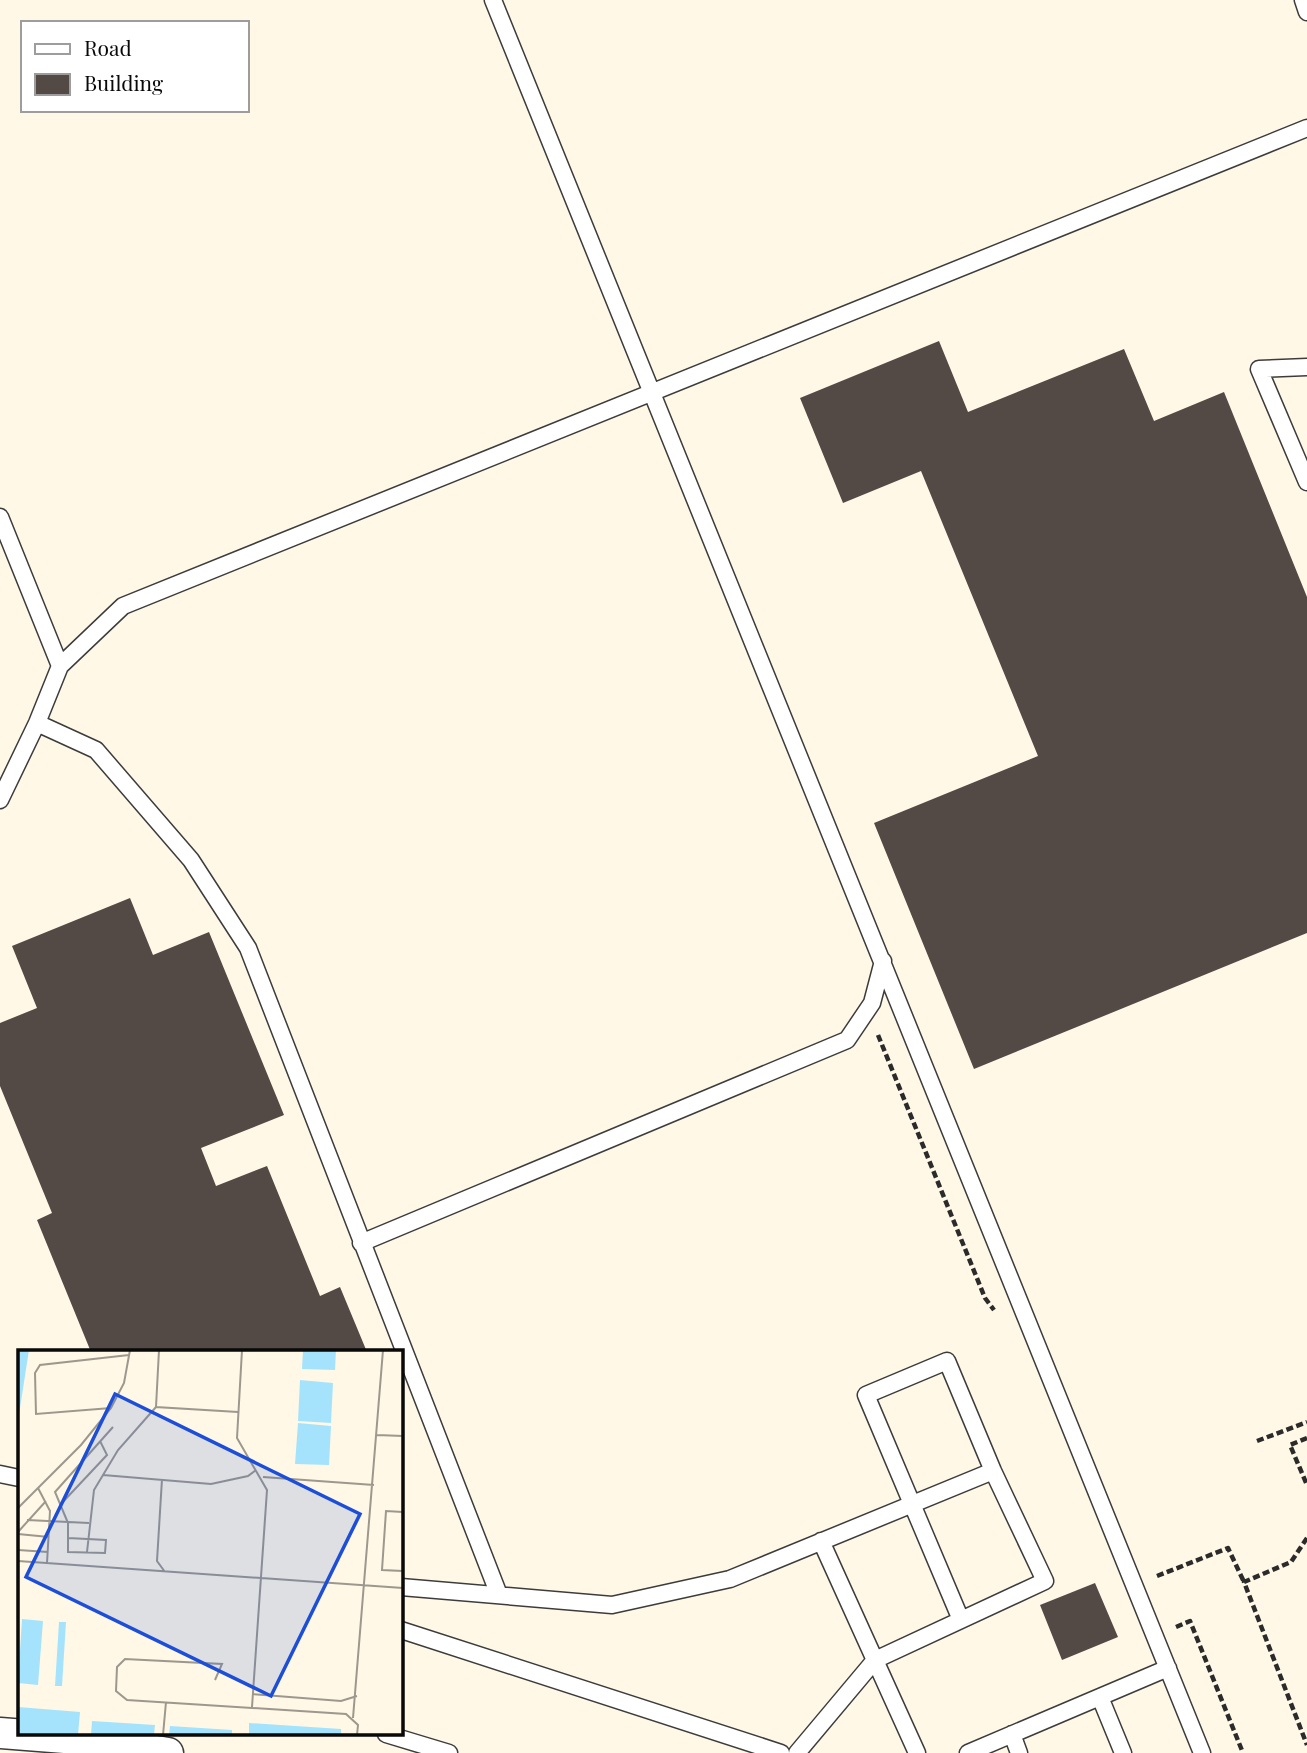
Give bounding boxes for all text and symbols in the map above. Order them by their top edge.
legend [21,21,248,112]
text: Road [84,33,132,61]
text: Building [84,68,163,96]
inset map [18,1350,402,1736]

